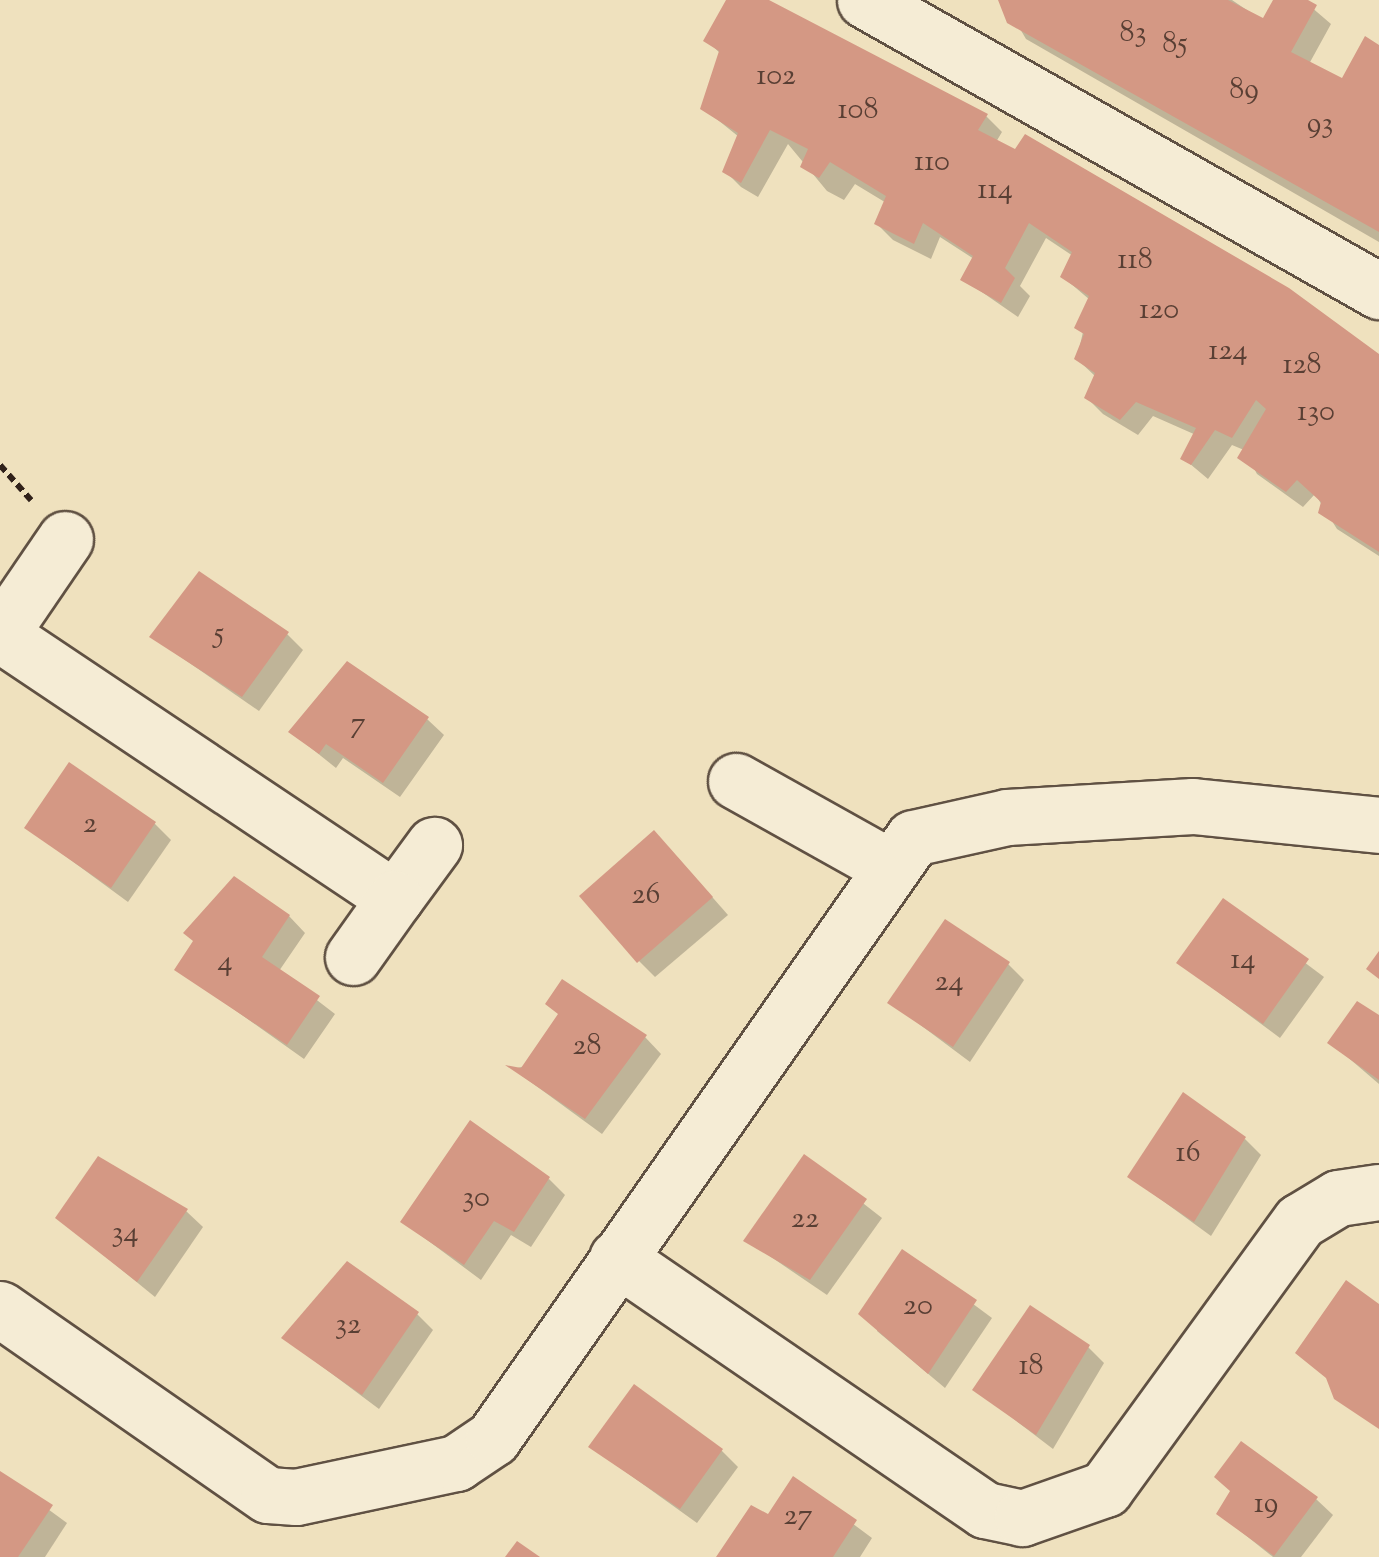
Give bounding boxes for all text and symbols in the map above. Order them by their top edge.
house number: 83 [1119,16,1147,52]
house number: 85 [1162,27,1188,63]
house number: 102 [756,59,796,95]
house number: 89 [1229,73,1259,109]
house number: 108 [838,93,878,129]
house number: 93 [1307,107,1333,143]
house number: 110 [914,145,950,181]
house number: 114 [977,173,1013,209]
house number: 118 [1117,243,1153,279]
house number: 120 [1139,293,1179,329]
house number: 124 [1208,334,1248,370]
house number: 128 [1282,348,1322,384]
house number: 130 [1297,395,1335,431]
house number: 5 [214,617,224,653]
house number: 7 [350,707,366,743]
house number: 2 [83,807,97,843]
house number: 26 [632,878,660,914]
house number: 14 [1230,943,1256,979]
house number: 4 [217,945,233,981]
house number: 24 [934,965,964,1001]
house number: 28 [572,1029,602,1065]
house number: 16 [1175,1136,1201,1172]
house number: 30 [462,1181,490,1217]
house number: 22 [791,1202,819,1238]
house number: 34 [111,1216,139,1252]
house number: 20 [903,1289,933,1325]
house number: 32 [335,1308,361,1344]
house number: 18 [1018,1349,1044,1385]
house number: 19 [1254,1487,1278,1523]
house number: 27 [783,1499,813,1535]

